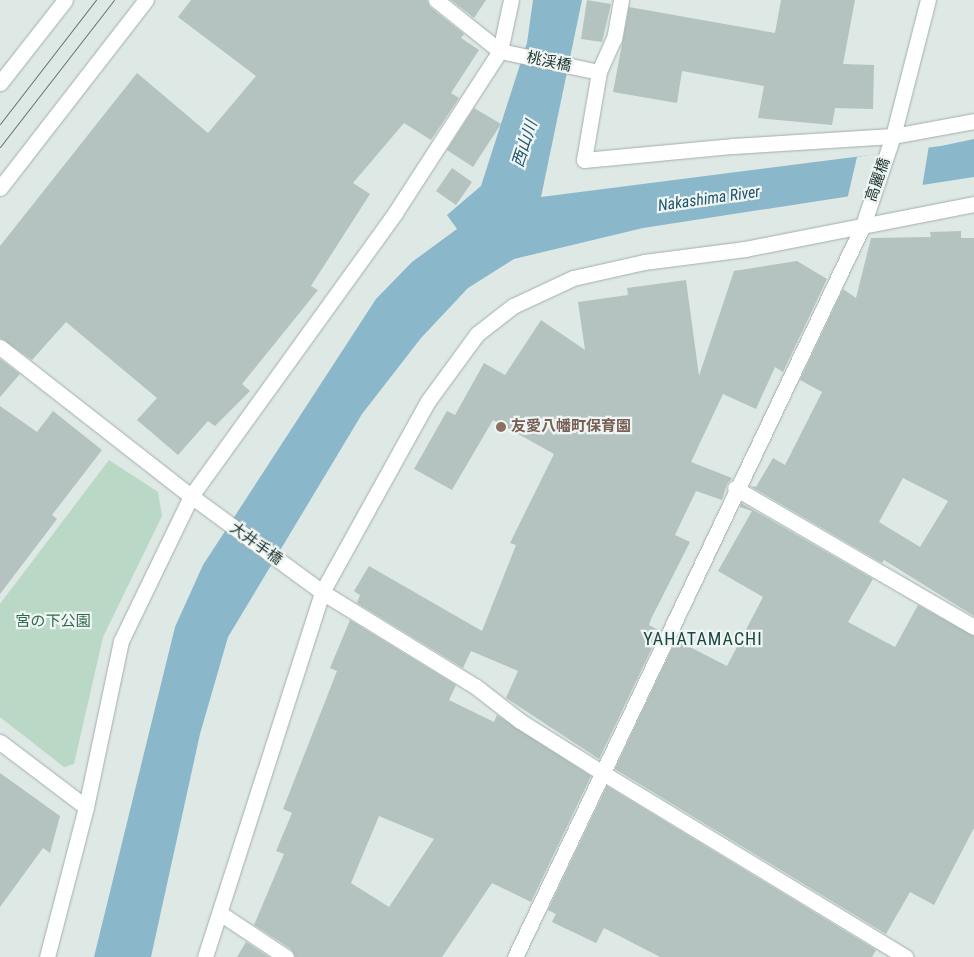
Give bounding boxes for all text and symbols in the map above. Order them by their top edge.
street label: 桃渓橋 [525,49,573,75]
water label: 西山川 [508,118,542,170]
street label: 高麗橋 [862,156,894,204]
water label: Nakashima River [657,182,761,216]
place label: 友愛八幡町保育園 [511,418,631,436]
marker: 友愛八幡町保育園 [495,421,507,433]
street label: 大井手橋 [226,519,286,569]
park label: 宮の下公園 [16,613,90,631]
district label: YAHATAMACHI [642,628,764,650]

